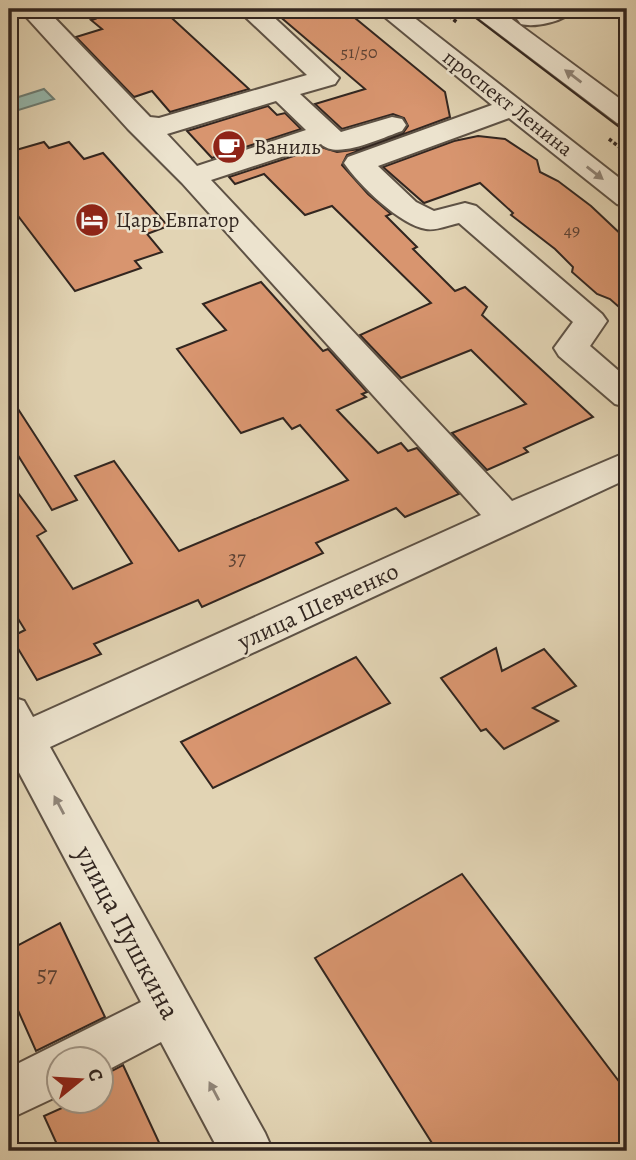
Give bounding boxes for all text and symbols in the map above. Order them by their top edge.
house number: 51/50 [340,40,378,64]
street label: проспект Ленина [437,43,579,163]
one-way arrow [564,69,582,84]
cafe icon: Ваниль [210,128,248,166]
place label: Ваниль [254,133,320,161]
one-way arrow [586,165,604,180]
hotel icon: Царь Евпатор [73,201,111,239]
place label: Царь Евпатор [116,206,239,234]
house number: 49 [564,218,580,242]
house number: 37 [228,544,246,572]
street label: улица Шевченко [231,555,404,658]
one-way arrow [53,795,65,815]
street label: улица Пушкина [65,838,189,1026]
house number: 57 [37,958,58,990]
north arrow [46,1044,116,1114]
text: С [81,1065,109,1085]
one-way arrow [208,1081,220,1101]

